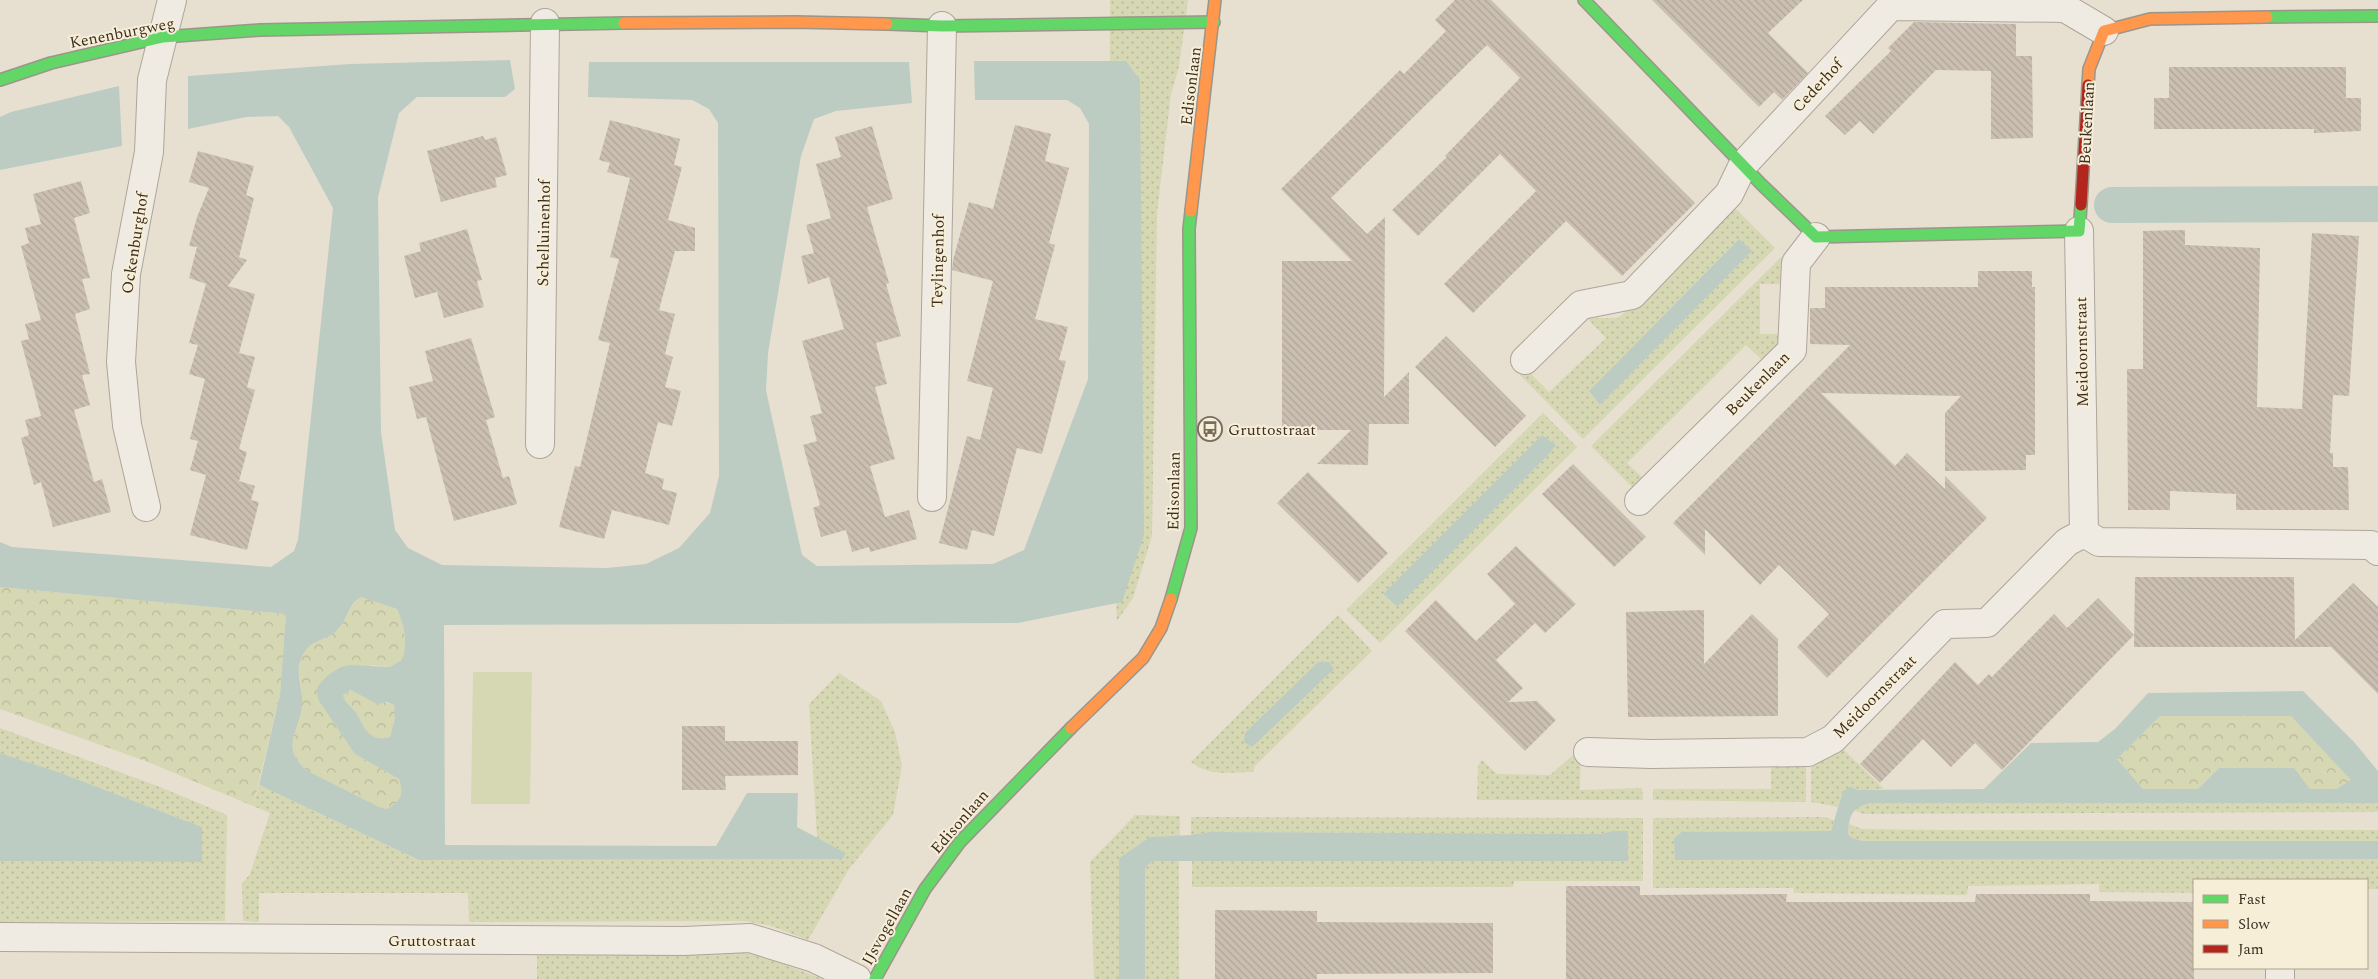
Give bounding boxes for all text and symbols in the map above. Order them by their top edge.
street label: Kenenburgweg [68,11,177,55]
street label: Edisonlaan [1174,45,1208,127]
street label: Cederhof [1787,52,1850,118]
street label: Beukenlaan [2073,81,2101,165]
street label: Schelluinenhof [531,178,557,287]
street label: Ockenburghof [115,189,155,296]
street label: Teylingenhof [925,213,951,308]
street label: Meidoornstraat [2069,296,2095,407]
street label: Beukenlaan [1720,346,1795,421]
bus stop icon: Gruttostraat [1197,416,1223,442]
place label: Gruttostraat [1228,418,1316,442]
street label: Edisonlaan [1161,451,1187,531]
street label: Meidoornstraat [1827,649,1922,744]
street label: Edisonlaan [925,784,995,859]
legend [2193,879,2368,969]
street label: IJsvogellaan [856,883,918,970]
text: Fast [2238,888,2266,911]
text: Slow [2238,913,2270,936]
street label: Gruttostraat [388,929,476,953]
text: Jam [2238,938,2264,961]

